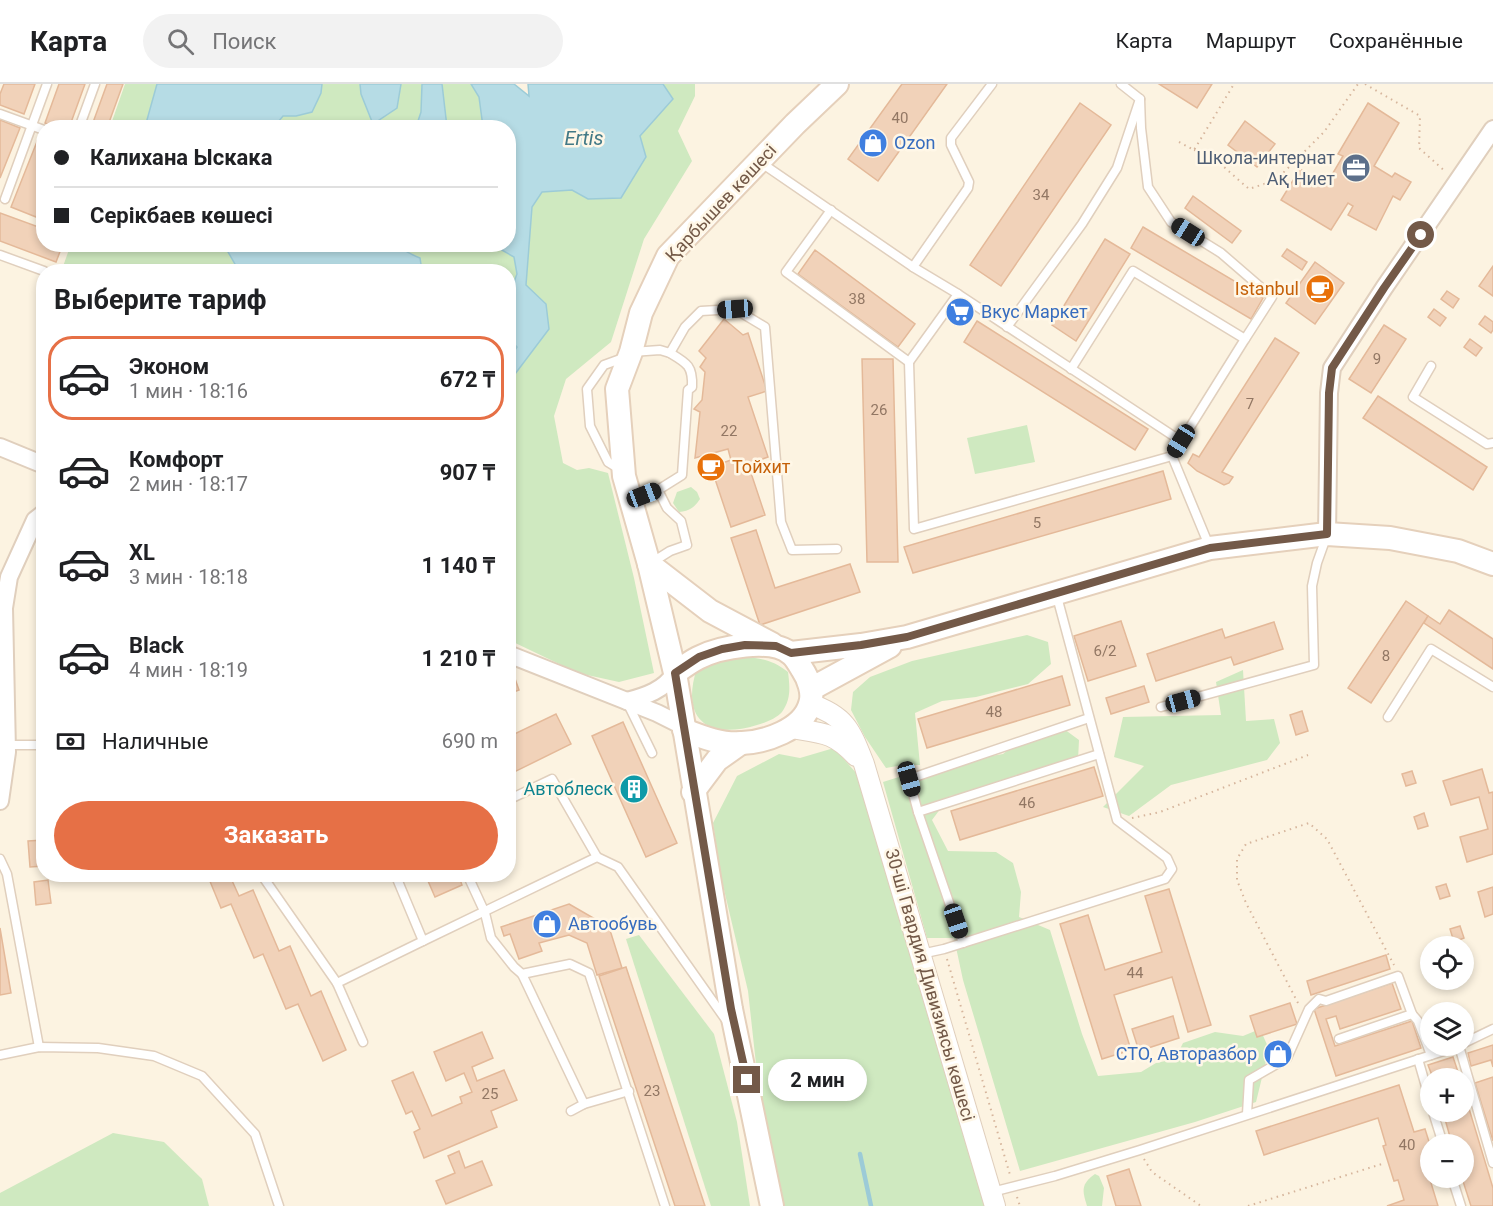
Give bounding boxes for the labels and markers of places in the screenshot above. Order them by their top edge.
shop icon: Ozon [857,127,889,159]
place label: Ozon [894,132,935,153]
place label: Школа-интернат Ақ Ниет [1196,147,1335,189]
office icon: Школа-интернат Ақ Ниет [1340,152,1372,184]
cafe icon: Istanbul [1304,273,1336,305]
place label: Istanbul [1235,278,1299,299]
supermarket icon: Вкус Маркет [944,296,976,328]
place label: Вкус Маркет [981,301,1088,322]
cafe icon: Тойхит [695,451,727,483]
place label: Тойхит [732,456,791,477]
building icon: Автоблеск [618,773,650,805]
place label: Автоблеск [523,778,613,799]
shop icon: Автообувь [531,908,563,940]
place label: Автообувь [568,913,657,934]
shop icon: СТО, Авторазбор [1262,1038,1294,1070]
place label: СТО, Авторазбор [1116,1043,1257,1064]

